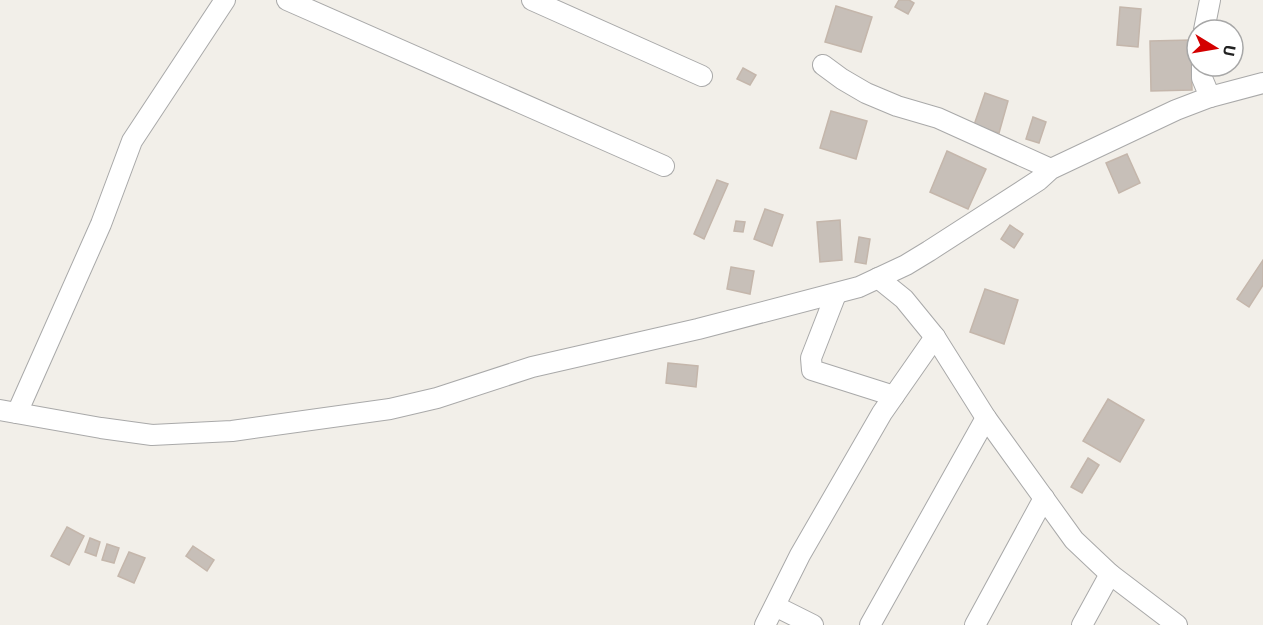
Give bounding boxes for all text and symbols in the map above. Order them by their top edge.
north arrow [1185,18,1245,78]
text: U [1220,44,1241,58]

